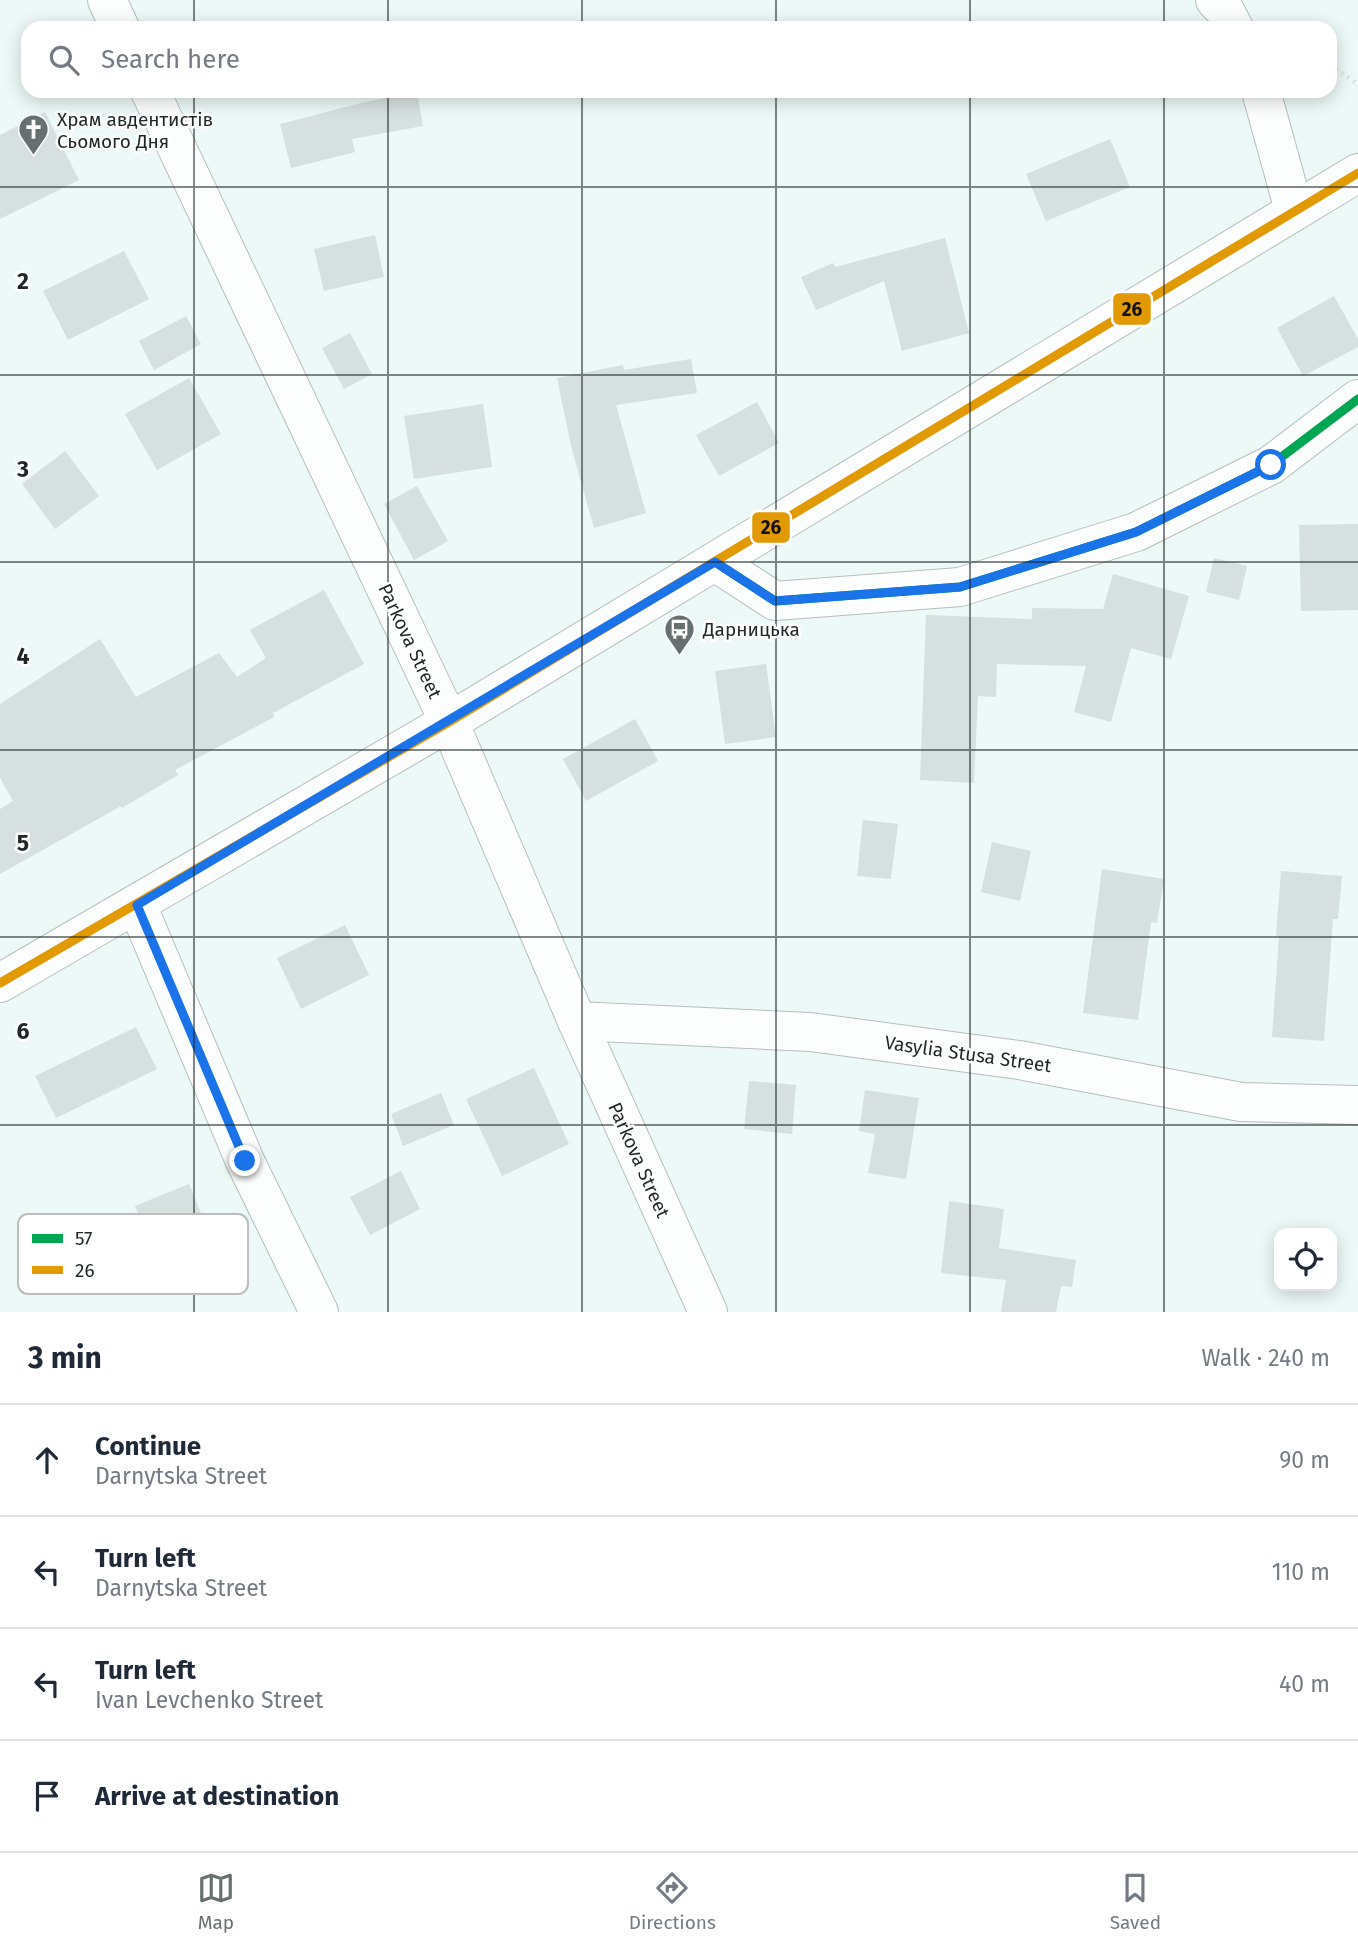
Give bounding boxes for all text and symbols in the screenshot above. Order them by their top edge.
search box [21,21,1337,98]
icon: search [45,41,83,79]
text: Search here [101,44,240,75]
place label: Храм авдентистів Сьомого Дня [57,108,213,153]
church icon: Храм авдентистів Сьомого Дня [17,113,51,157]
text: 2 [17,267,29,295]
line badge: 26 [1112,292,1152,326]
text: 26 [1122,298,1143,321]
route start [1255,449,1286,480]
text: 3 [16,455,29,483]
line badge: 26 [751,511,791,544]
text: 26 [761,516,782,539]
street label: Parkova Street [373,580,447,702]
bus stop icon: Дарницька [663,612,697,656]
place label: Дарницька [702,618,800,641]
text: 4 [17,642,30,670]
text: 5 [17,829,29,857]
text: 6 [17,1017,30,1045]
street label: Vasylia Stusa Street [883,1031,1053,1077]
street label: Parkova Street [603,1099,675,1222]
route end [229,1145,260,1176]
legend [18,1214,248,1294]
text: 57 [75,1227,93,1250]
map controls [1274,1228,1337,1291]
button: locate [1274,1228,1337,1291]
text: 26 [75,1259,95,1282]
text: 3 min [28,1340,102,1376]
text: Walk · 240 m [1202,1344,1330,1372]
text: Continue [95,1431,201,1462]
icon: ahead [28,1441,66,1479]
text: 90 m [1279,1446,1330,1474]
text: Darnytska Street [95,1462,267,1490]
text: Turn left [95,1543,196,1574]
icon: left [28,1553,66,1591]
text: 110 m [1272,1558,1330,1586]
text: Darnytska Street [95,1574,267,1602]
text: Turn left [95,1655,196,1686]
icon: left [28,1665,66,1703]
text: 40 m [1279,1670,1330,1698]
text: Ivan Levchenko Street [95,1686,323,1714]
icon: arrive [28,1777,66,1815]
text: Arrive at destination [95,1781,339,1812]
tab: Map [197,1869,235,1934]
tab: Directions [629,1869,716,1934]
tab: Saved [1110,1869,1161,1934]

